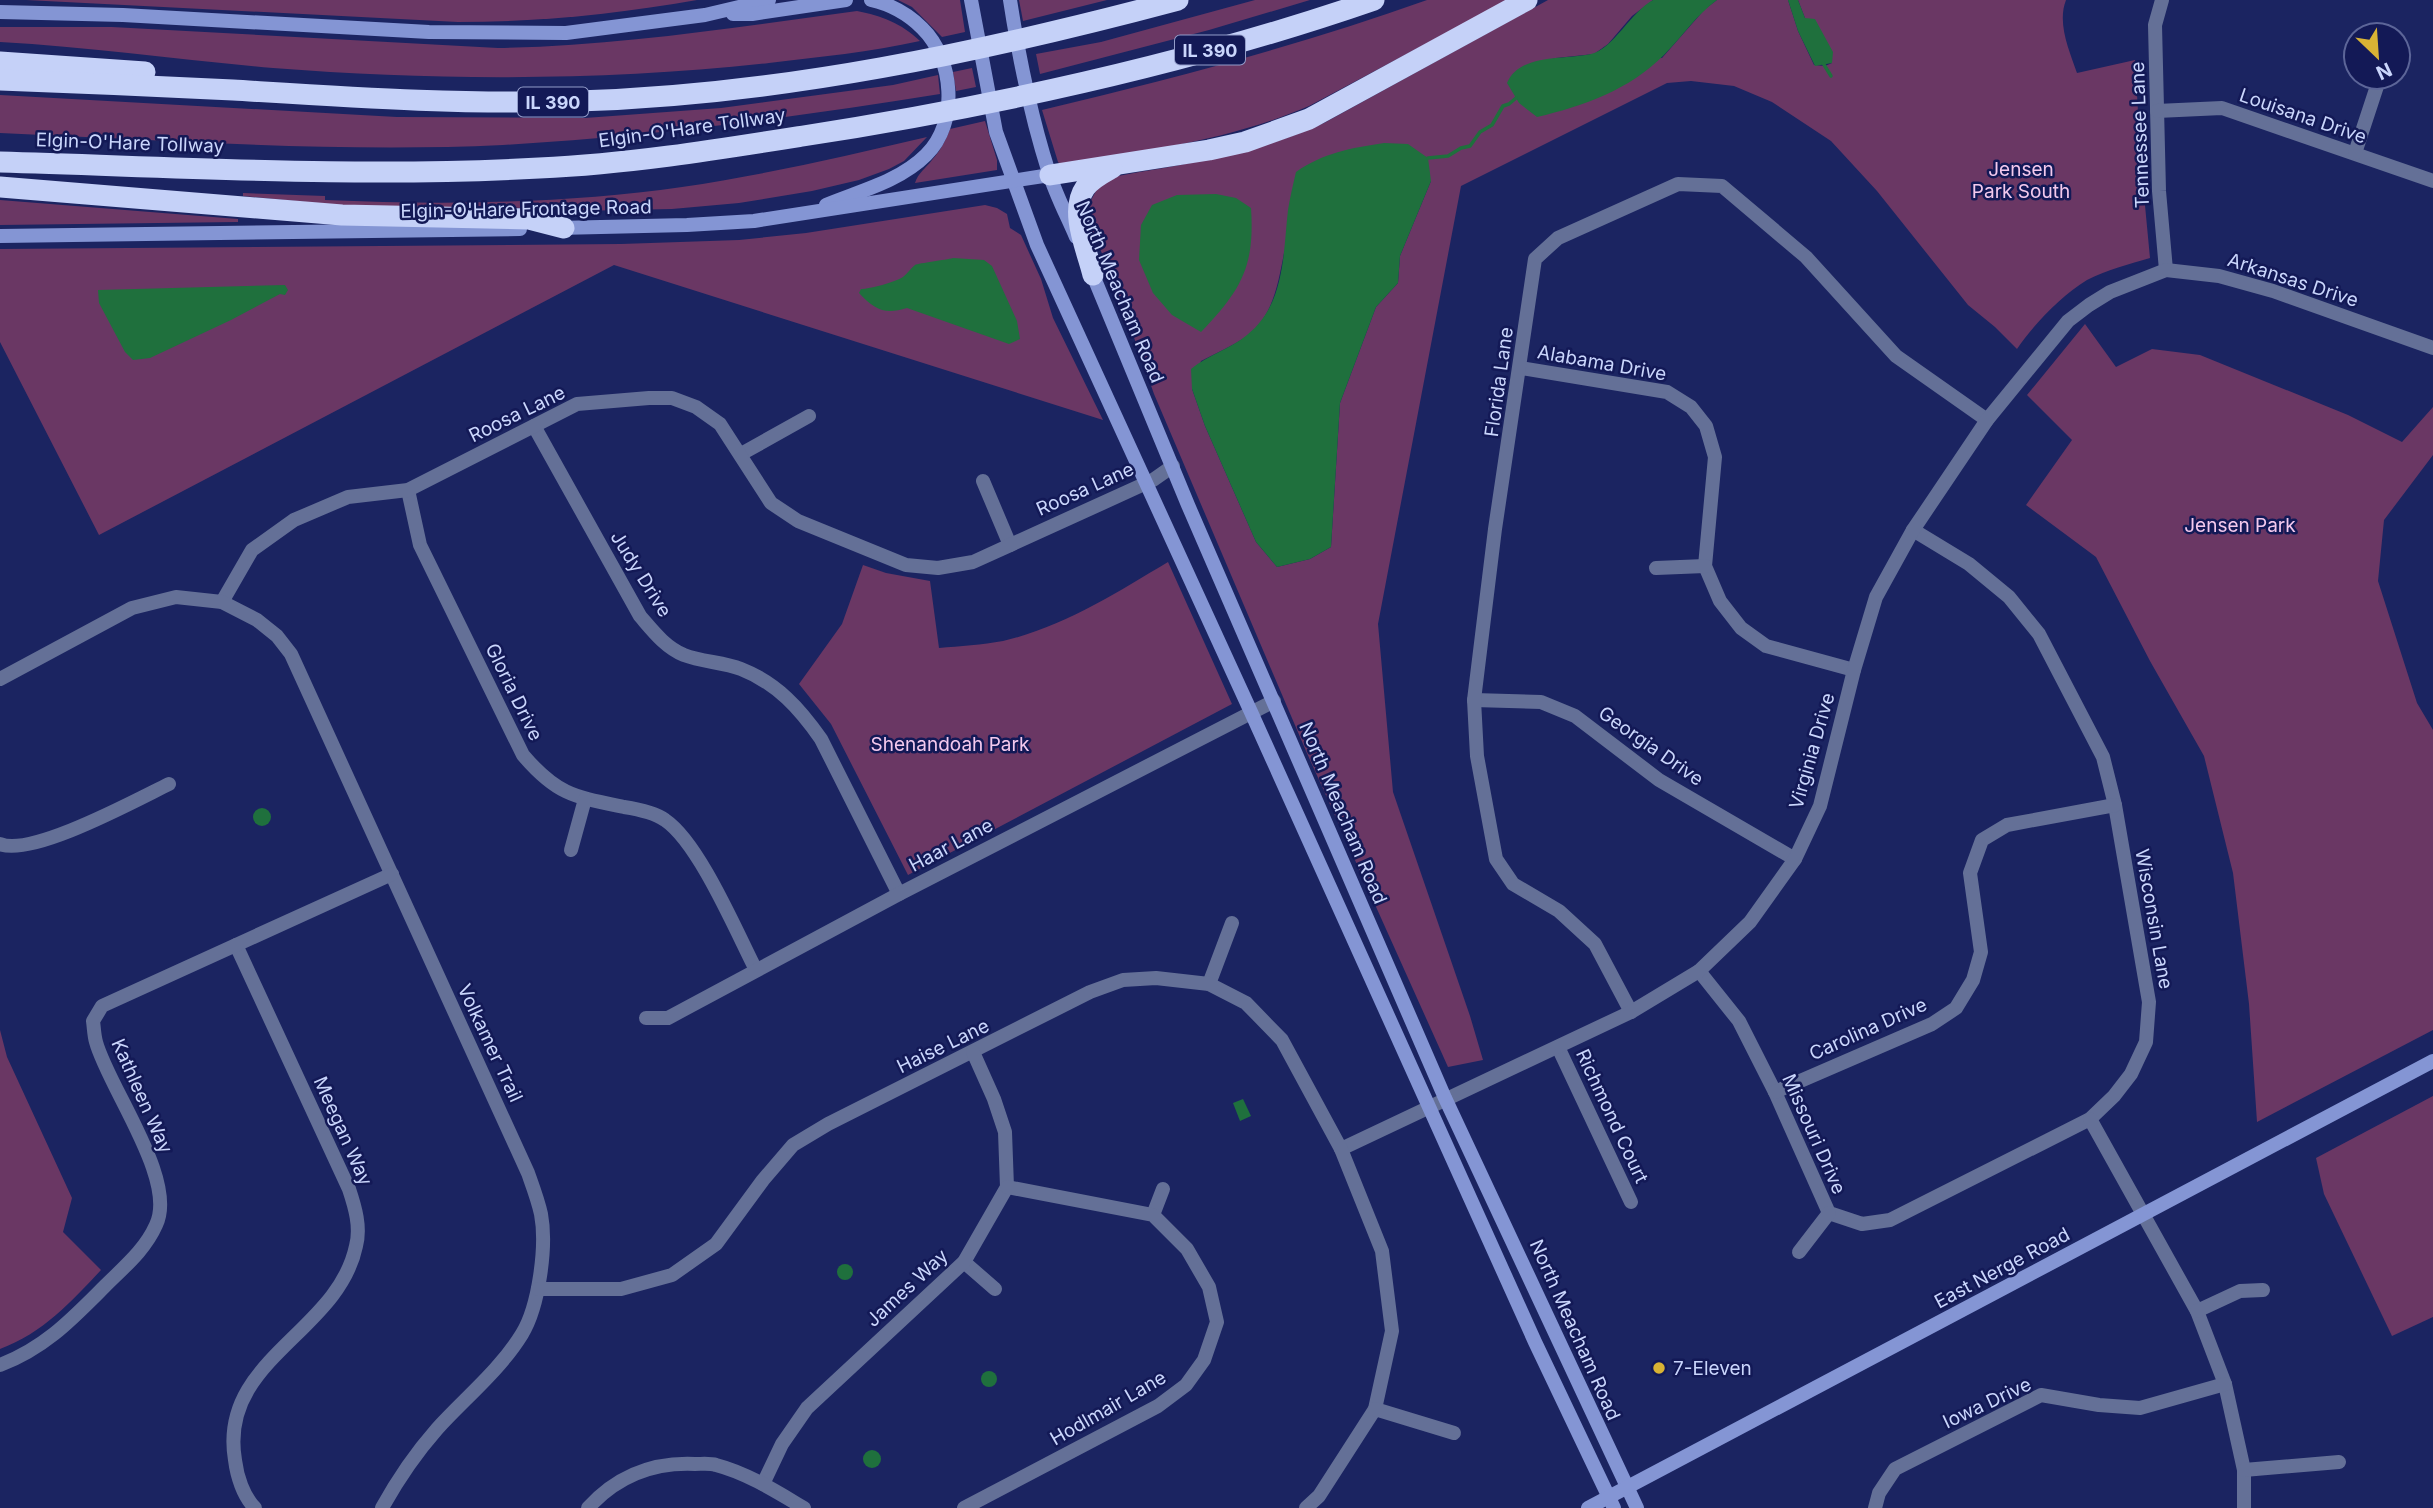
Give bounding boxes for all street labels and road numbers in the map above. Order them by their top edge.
road number: IL 390 [1175,36,1245,64]
street label: Tennessee Lane [2126,61,2154,209]
street label: Louisana Drive [2236,83,2370,149]
road number: IL 390 [518,88,588,116]
street label: Elgin-O'Hare Tollway [597,103,787,153]
street label: Elgin-O'Hare Tollway [35,128,225,158]
street label: Elgin-O'Hare Frontage Road [400,195,652,223]
street label: North Meacham Road [1071,197,1169,387]
street label: Arkansas Drive [2225,248,2361,312]
street label: Florida Lane [1480,326,1518,438]
street label: Alabama Drive [1536,340,1668,386]
street label: Roosa Lane [465,381,569,447]
street label: Roosa Lane [1033,457,1137,521]
street label: Judy Drive [606,527,676,621]
street label: Gloria Drive [481,640,547,744]
street label: Virginia Drive [1784,690,1840,812]
street label: Georgia Drive [1594,701,1708,791]
street label: North Meacham Road [1294,718,1392,908]
street label: Haar Lane [905,813,997,877]
street label: Wisconsin Lane [2130,847,2178,991]
street label: Volkamer Trail [453,980,527,1106]
street label: Carolina Drive [1806,993,1930,1065]
street label: Haise Lane [893,1014,993,1078]
street label: Kathleen Way [106,1035,178,1157]
street label: Richmond Court [1571,1045,1653,1187]
street label: Missouri Drive [1777,1070,1851,1198]
street label: Meegan Way [309,1073,377,1189]
street label: East Nerge Road [1930,1223,2074,1313]
street label: North Meacham Road [1525,1236,1625,1424]
street label: James Way [861,1244,953,1332]
street label: Hodlmair Lane [1046,1366,1170,1450]
street label: Iowa Drive [1939,1373,2035,1433]

